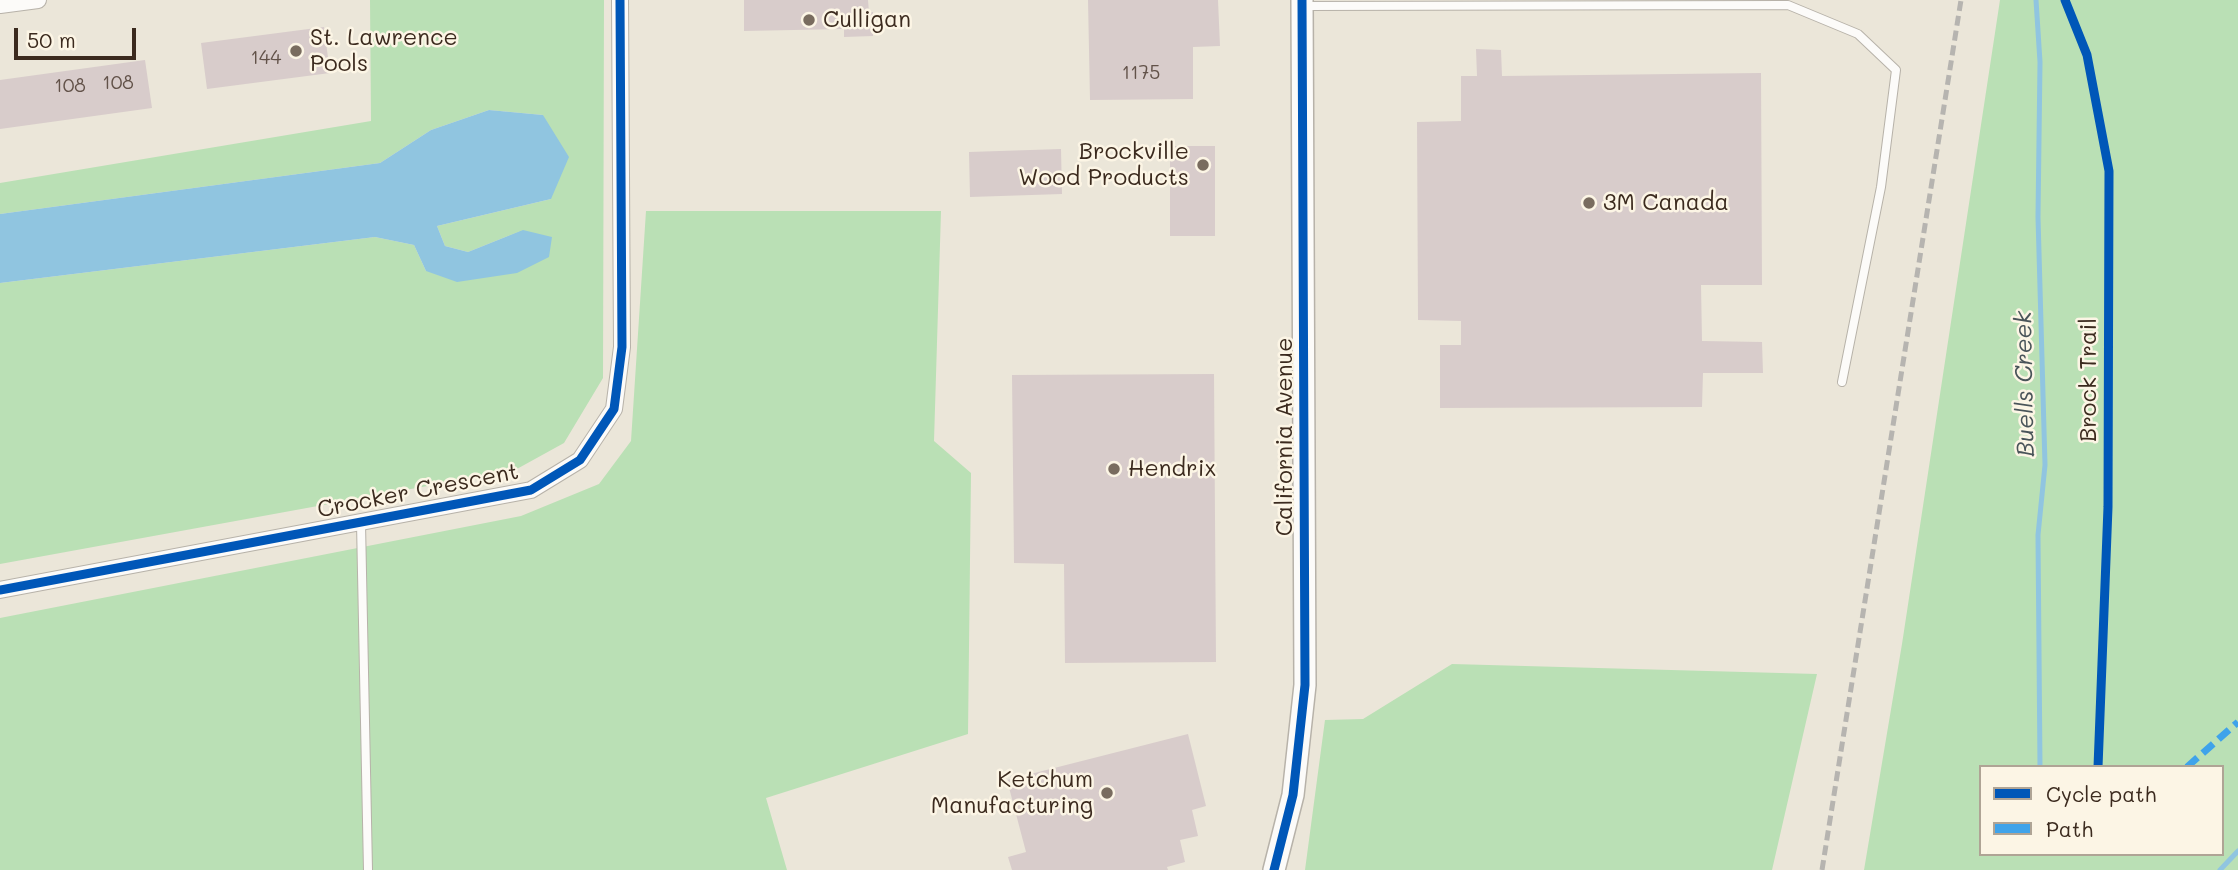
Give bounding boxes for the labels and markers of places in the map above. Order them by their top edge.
place label: Culligan [823,6,911,34]
marker: Culligan [801,12,817,28]
place label: St. Lawrence Pools [310,24,458,78]
marker: St. Lawrence Pools [288,43,304,59]
place label: Brockville Wood Products [1018,138,1189,192]
marker: Brockville Wood Products [1195,157,1211,173]
place label: 3M Canada [1603,189,1729,217]
marker: 3M Canada [1581,195,1597,211]
place label: Hendrix [1128,455,1216,483]
marker: Hendrix [1106,461,1122,477]
place label: Ketchum Manufacturing [931,766,1093,820]
marker: Ketchum Manufacturing [1099,785,1115,801]

